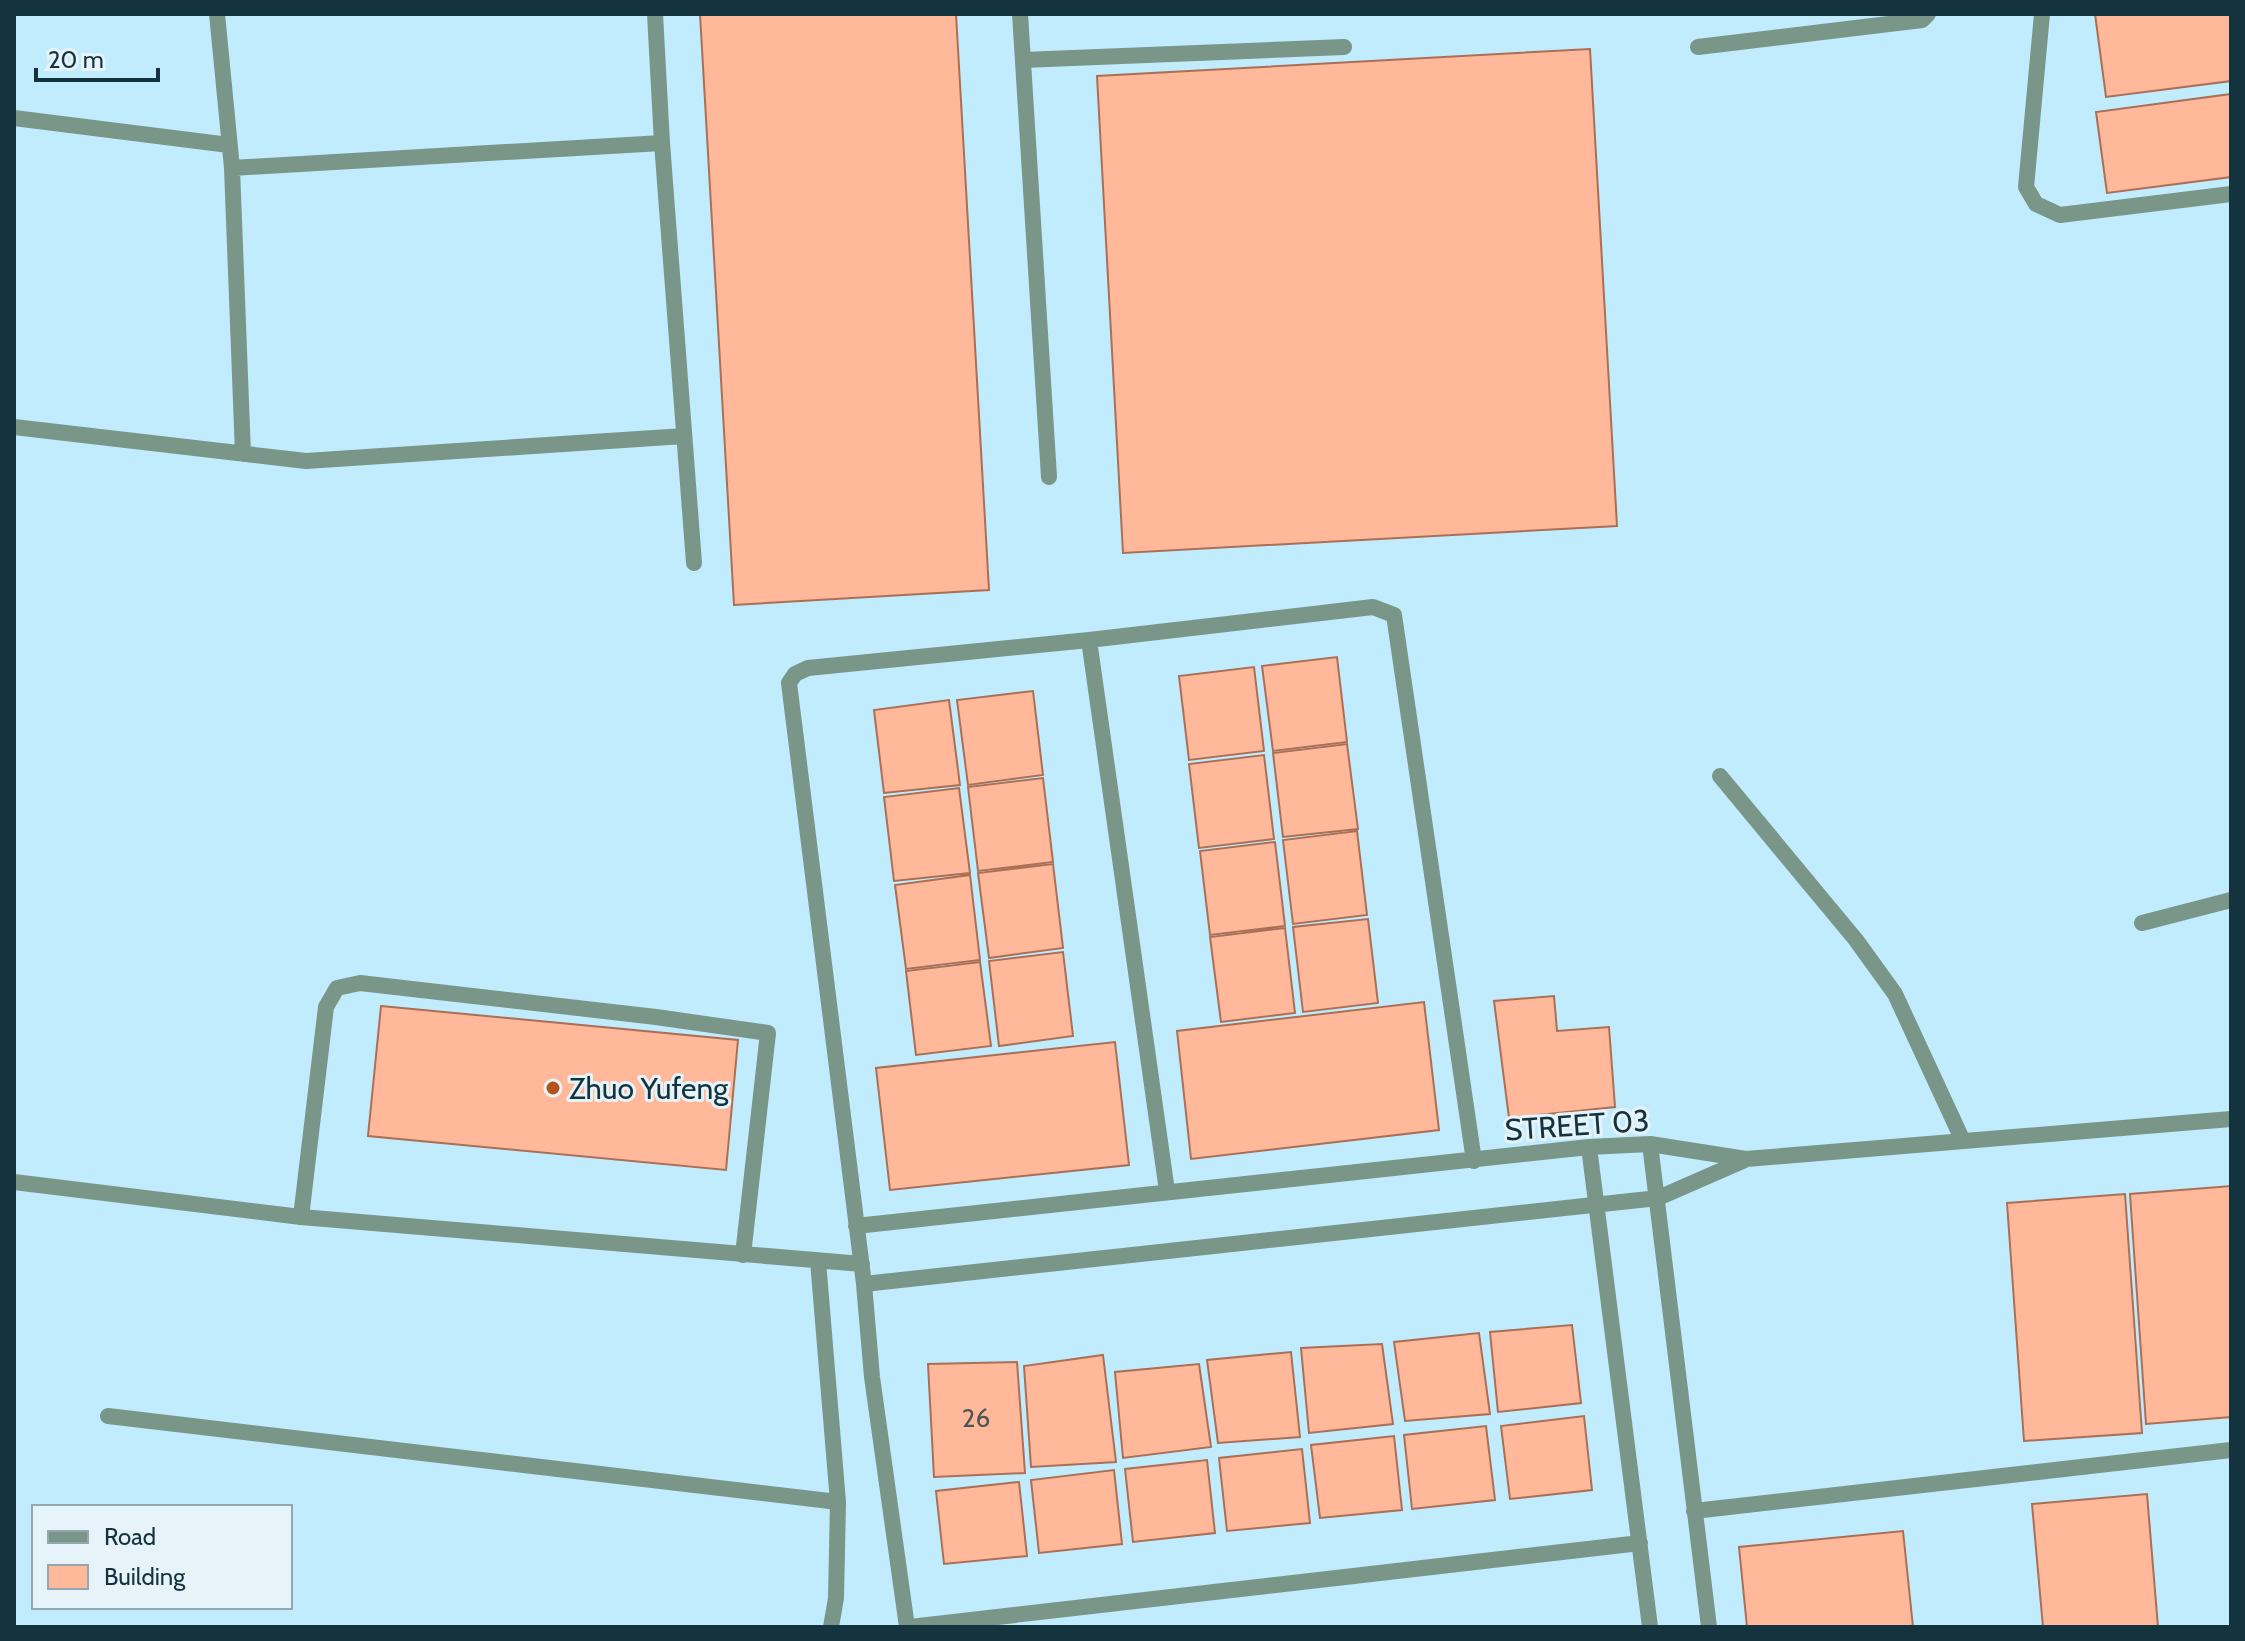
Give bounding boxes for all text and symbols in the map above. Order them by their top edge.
scale bar [36,32,158,82]
text: 20 m [48,45,104,74]
place label: Zhuo Yufeng [569,1070,729,1107]
marker: Zhuo Yufeng [544,1079,562,1097]
street label: STREET 03 [1504,1101,1650,1149]
house number: 26 [962,1402,990,1434]
legend [32,1505,292,1609]
text: Road [104,1522,156,1551]
text: Building [104,1562,186,1591]

